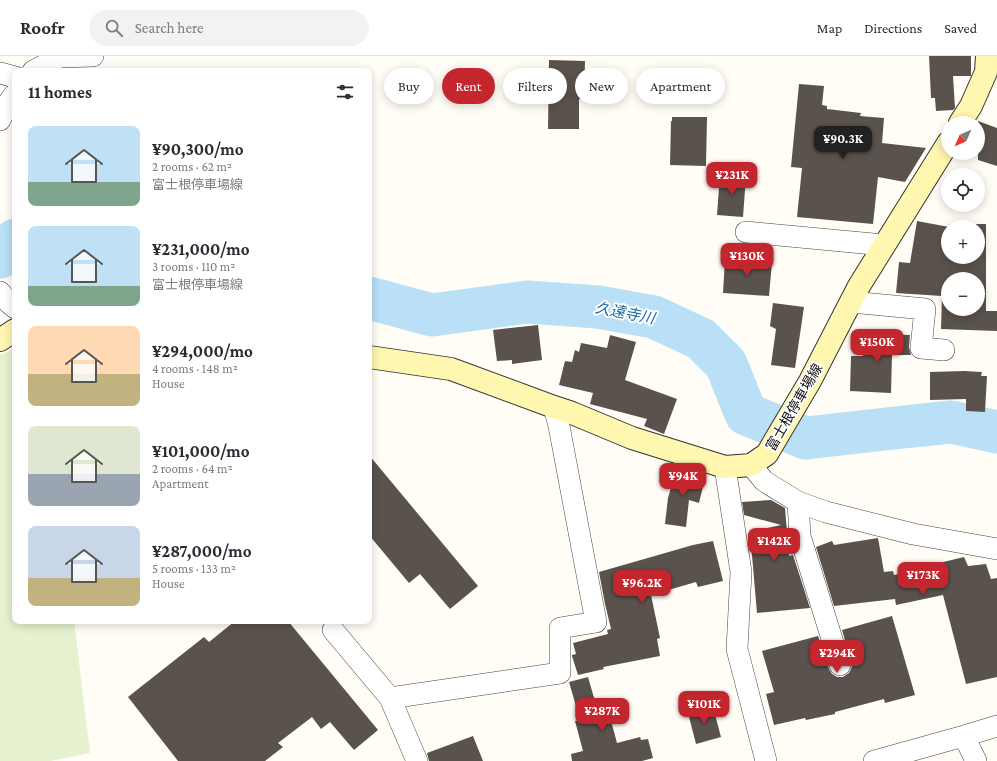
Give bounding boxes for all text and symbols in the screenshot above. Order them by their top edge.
search box [89,10,369,46]
text: Roofr [20,17,65,38]
icon: search [103,17,125,39]
text: Search here [135,20,204,36]
text: Map [817,20,842,36]
text: Directions [864,20,922,36]
text: Saved [944,20,977,36]
chip: Buy [384,68,434,104]
chip: Rent [442,68,495,104]
chip: Filters [503,68,567,104]
chip: New [575,68,628,104]
chip: Apartment [636,68,725,104]
icon: filters [334,81,356,103]
text: 11 homes [28,83,92,102]
north arrow [941,116,985,160]
map controls [941,116,985,316]
pin: ¥90.3K [810,126,876,160]
text: ¥90.3K [823,131,863,146]
text: ¥90,300/mo [152,140,244,159]
icon: home [60,142,108,190]
text: 2 rooms · 62 m² [152,159,232,174]
pin: ¥231K [704,162,760,196]
text: ¥231K [715,167,749,182]
button: locate [941,168,985,212]
text: 富士根停車場線 [152,177,243,192]
button: + [941,220,985,264]
text: ¥231,000/mo [152,240,250,259]
icon: home [60,242,108,290]
pin: ¥130K [719,243,775,277]
text: ¥130K [730,248,764,263]
text: 3 rooms · 110 m² [152,259,235,274]
button: − [941,272,985,316]
text: 富士根停車場線 [152,277,243,292]
water label: 久遠寺川 [594,299,658,327]
pin: ¥150K [849,329,905,363]
text: ¥150K [860,334,894,349]
icon: home [60,342,108,390]
text: ¥294,000/mo [152,342,253,361]
text: 4 rooms · 148 m² [152,361,238,376]
street label: 富士根停車場線 [763,361,825,453]
text: House [152,376,185,391]
icon: home [60,442,108,490]
text: ¥101,000/mo [152,442,250,461]
text: 2 rooms · 64 m² [152,461,233,476]
pin: ¥94K [659,463,707,497]
text: ¥94K [668,468,698,483]
text: Apartment [152,476,209,491]
pin: ¥142K [746,528,802,562]
text: ¥142K [757,533,791,548]
icon: home [60,542,108,590]
text: ¥287,000/mo [152,542,252,561]
text: 5 rooms · 133 m² [152,561,236,576]
pin: ¥173K [895,562,951,596]
text: ¥173K [906,567,940,582]
pin: ¥96.2K [609,570,675,604]
text: ¥96.2K [622,575,662,590]
text: House [152,576,185,591]
pin: ¥294K [809,640,865,674]
text: ¥294K [819,645,855,660]
pin: ¥101K [676,691,732,725]
text: ¥101K [687,696,721,711]
pin: ¥287K [574,698,630,732]
text: ¥287K [584,703,620,718]

